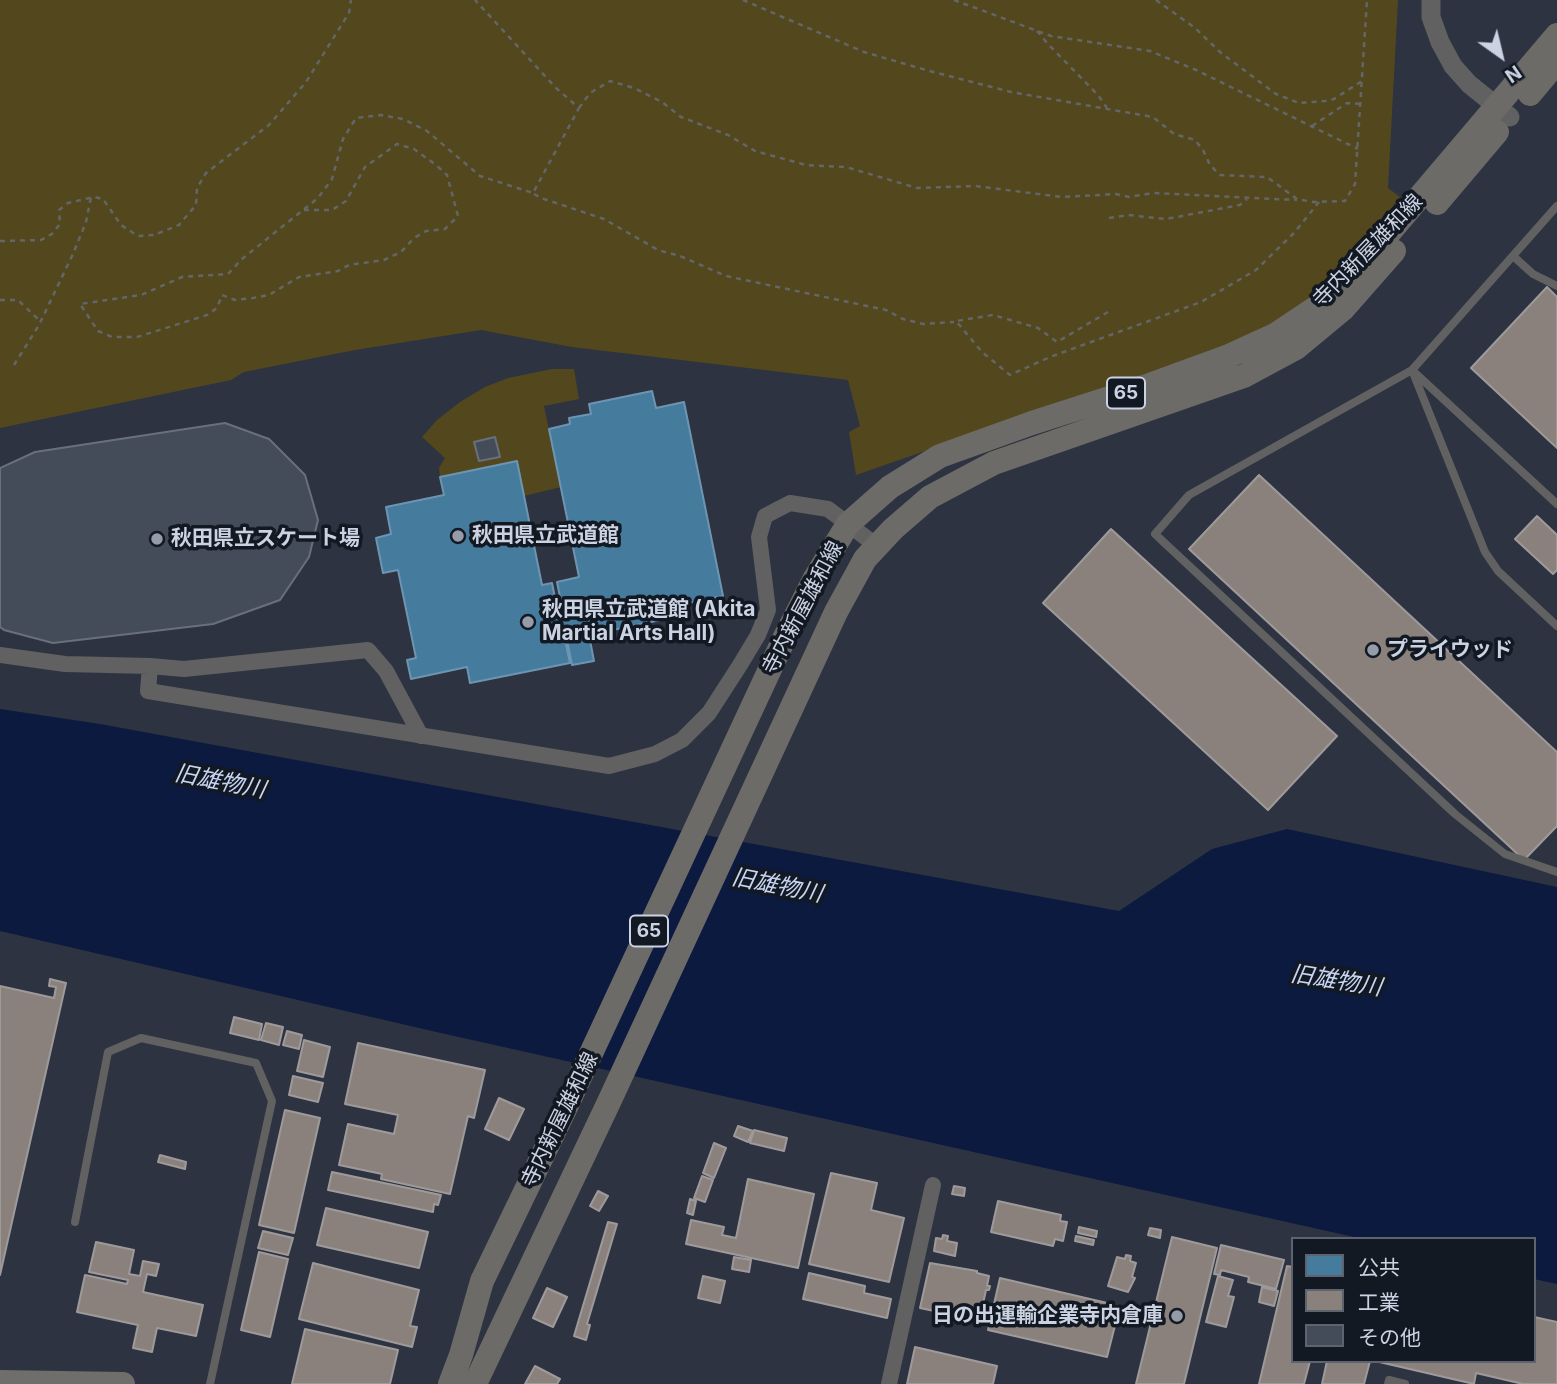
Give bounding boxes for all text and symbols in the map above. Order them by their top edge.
north arrow [1466,21,1536,91]
text: N [1501,60,1525,87]
street label: 寺内新屋雄和線 [1308,189,1428,313]
road number: 65 [1107,378,1145,408]
place label: 秋田県立武道館 [472,523,619,549]
place label: 秋田県立スケート場 [171,526,360,552]
marker: 秋田県立武道館 [450,528,466,544]
marker: 秋田県立スケート場 [149,531,165,547]
street label: 寺内新屋雄和線 [757,537,849,679]
place label: 秋田県立武道館 (Akita Martial Arts Hall) [542,597,755,647]
marker: 秋田県立武道館 (Akita Martial Arts Hall) [520,614,536,630]
place label: プライウッド [1387,637,1513,663]
marker: プライウッド [1365,642,1381,658]
water label: 旧雄物川 [172,760,268,804]
water label: 旧雄物川 [729,864,825,908]
road number: 65 [630,916,668,946]
water label: 旧雄物川 [1288,960,1384,1002]
street label: 寺内新屋雄和線 [516,1048,604,1192]
legend [1291,1237,1536,1363]
text: 公共 [1358,1255,1400,1280]
text: 工業 [1358,1290,1400,1315]
place label: 日の出運輸企業寺内倉庫 [932,1303,1163,1329]
marker: 日の出運輸企業寺内倉庫 [1169,1308,1185,1324]
text: その他 [1358,1325,1421,1350]

